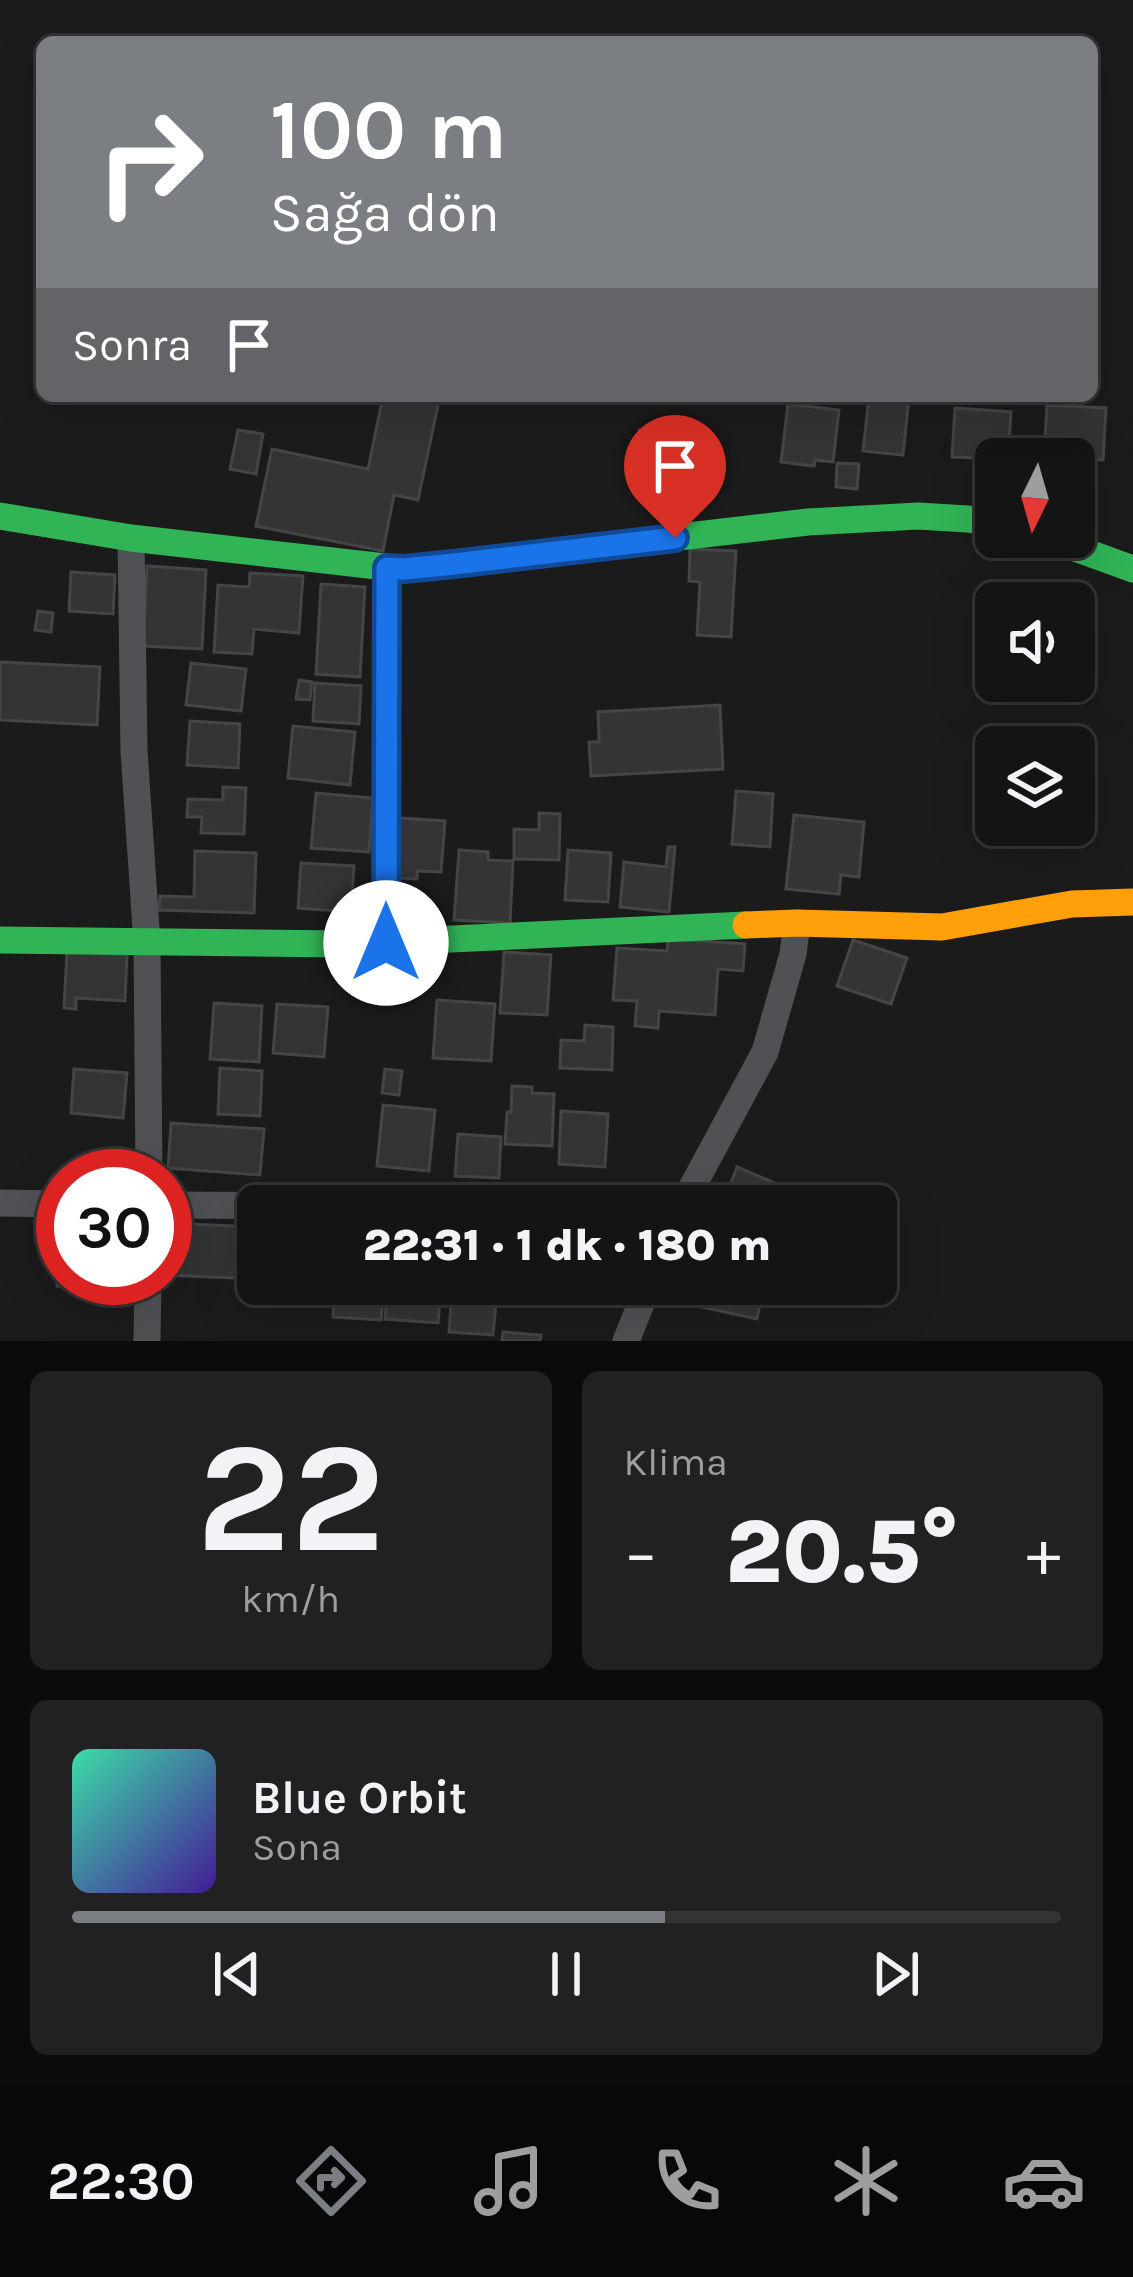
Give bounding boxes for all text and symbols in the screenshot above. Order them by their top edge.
text: 100 m [270,81,507,179]
icon: right [72,84,228,240]
text: Sağa dön [270,181,500,245]
icon: arrive [216,312,282,378]
text: Sonra [72,319,192,371]
pin [624,415,726,538]
icon: arrive [642,433,708,499]
north arrow [975,438,1095,558]
map controls [975,438,1095,846]
button: sound [975,582,1095,702]
button: layers [975,726,1095,846]
position arrow [323,880,449,1006]
speed limit sign: 30 [36,1149,192,1305]
text: 22:31 · 1 dk · 180 m [363,1219,771,1271]
text: 22 [196,1407,385,1589]
text: Klima [624,1439,728,1485]
text: 20.5° [725,1499,959,1605]
text: − [624,1514,658,1592]
text: + [1026,1514,1061,1592]
text: km/h [241,1576,340,1622]
text: Blue Orbit [252,1772,467,1824]
text: Sona [252,1824,342,1870]
icon: previous [204,1941,270,2007]
icon: pause [533,1941,599,2007]
icon: next [863,1941,929,2007]
icon: directions [289,2139,373,2223]
icon: music [467,2139,551,2223]
icon: phone [645,2139,729,2223]
icon: climate [824,2139,908,2223]
icon: car [1002,2139,1086,2223]
text: 22:30 [47,2149,195,2213]

